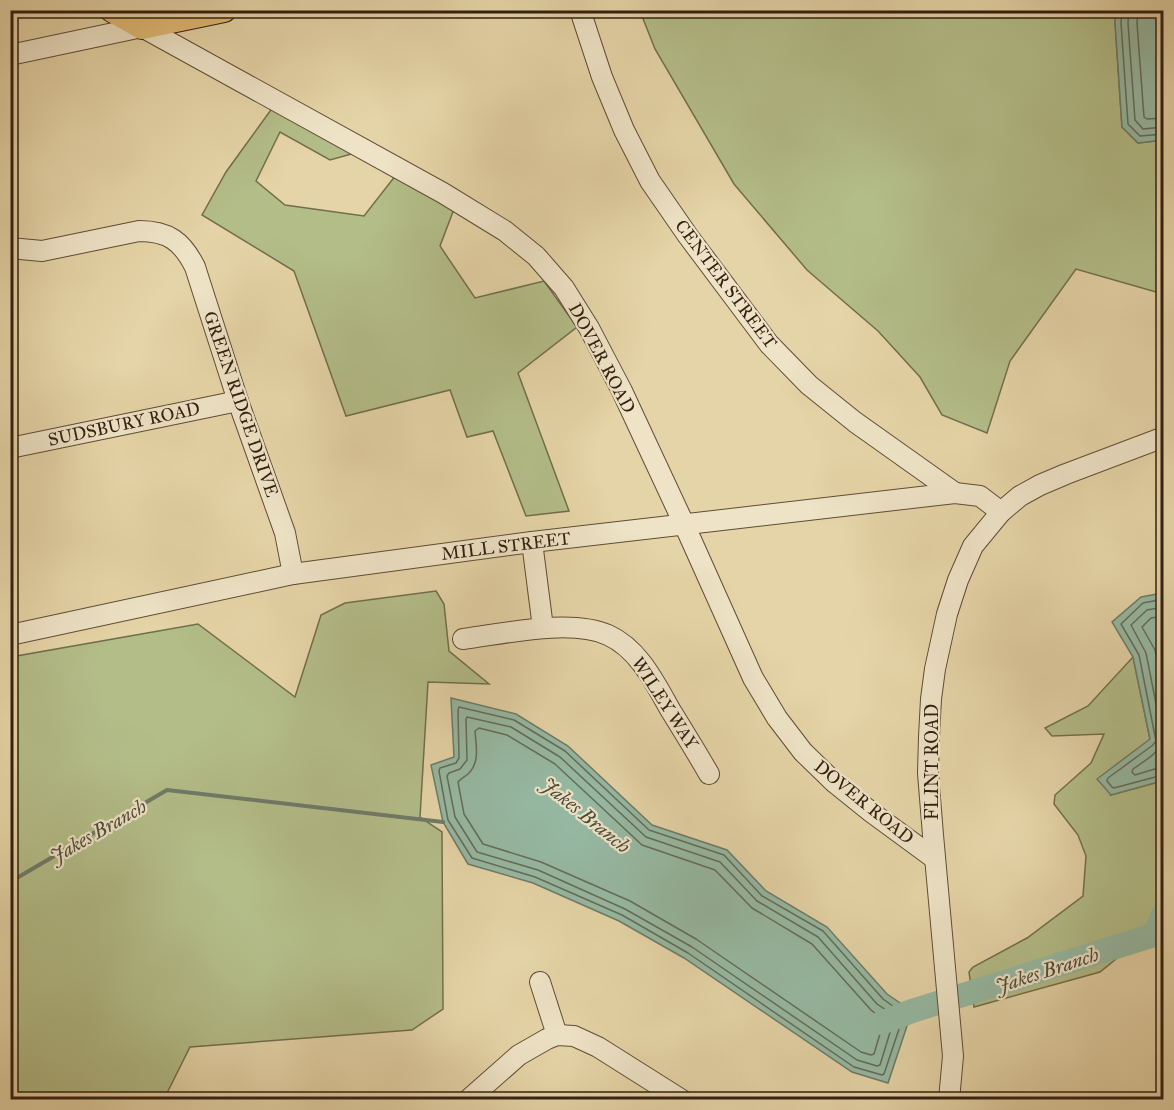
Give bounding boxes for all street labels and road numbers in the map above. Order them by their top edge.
street label: CENTER STREET [670,215,782,353]
street label: DOVER ROAD [564,299,640,417]
street label: GREEN RIDGE DRIVE [199,308,283,500]
street label: SUDSBURY ROAD [46,397,202,451]
street label: MILL STREET [440,527,572,565]
street label: WILEY WAY [627,653,703,754]
street label: FLINT ROAD [921,704,943,820]
street label: DOVER ROAD [810,755,918,849]

